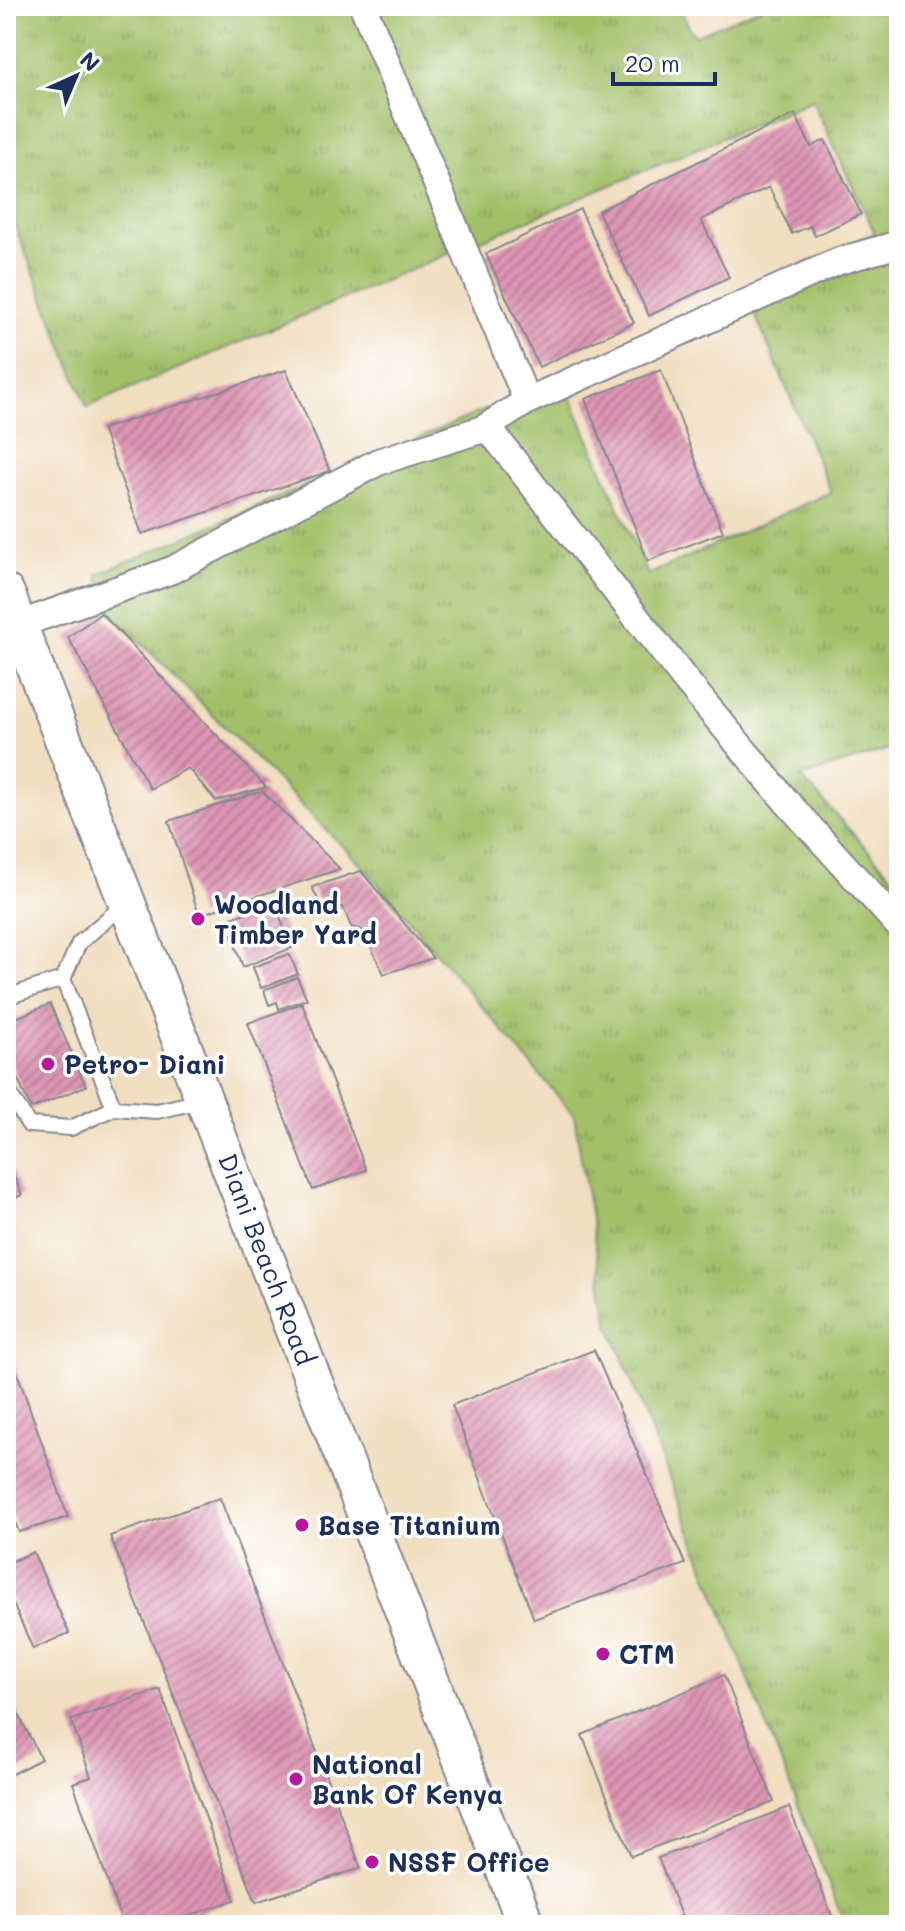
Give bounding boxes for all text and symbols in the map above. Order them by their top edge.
north arrow [36,36,116,116]
scale bar [613,36,715,86]
text: N [74,45,106,77]
text: 20 m [625,47,680,78]
place label: Woodland Timber Yard [214,887,377,951]
marker: Woodland Timber Yard [189,910,207,928]
place label: Petro- Diani [64,1047,226,1081]
marker: Petro- Diani [39,1055,57,1073]
street label: Diani Beach Road [211,1148,323,1370]
place label: Base Titanium [318,1508,500,1542]
marker: Base Titanium [293,1516,311,1534]
place label: CTM [619,1637,675,1671]
marker: CTM [594,1645,612,1663]
place label: National Bank Of Kenya [312,1747,503,1811]
marker: National Bank Of Kenya [287,1770,305,1788]
place label: NSSF Office [388,1845,550,1879]
marker: NSSF Office [363,1853,381,1871]

